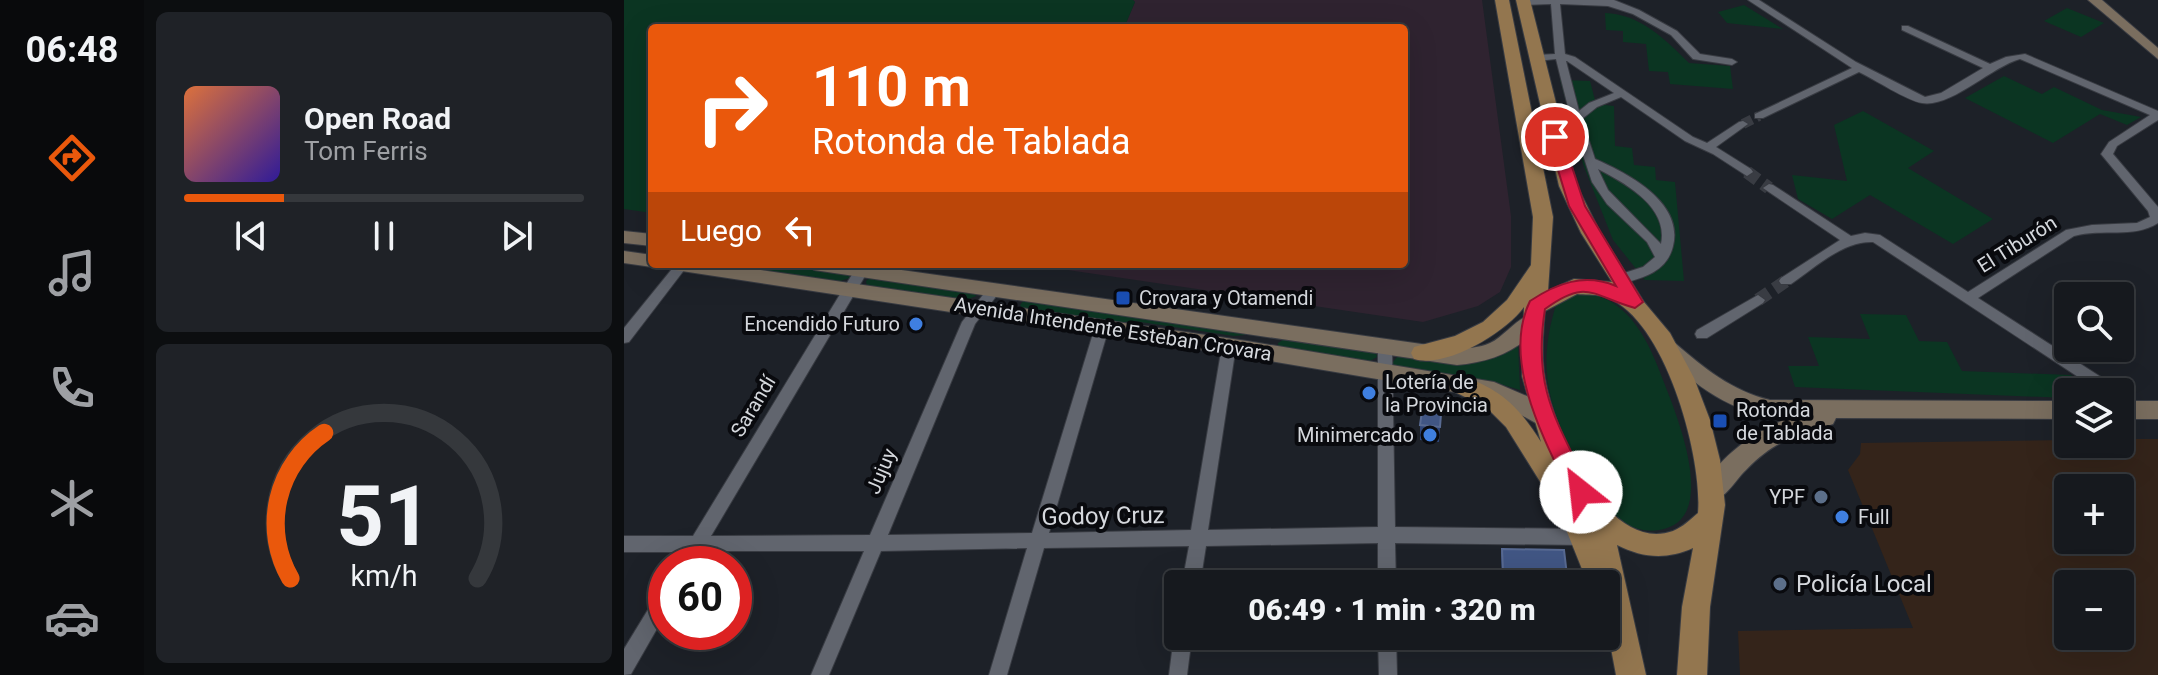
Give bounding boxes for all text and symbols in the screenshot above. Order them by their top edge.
text: 06:48 [26,29,118,71]
text: 110 m [812,54,971,120]
icon: right [680,56,784,160]
text: Open Road [304,101,451,136]
pin [1521,103,1589,171]
icon: arrive [1533,115,1577,159]
text: Rotonda de Tablada [812,121,1131,163]
icon: directions [44,130,100,186]
text: Tom Ferris [304,136,428,166]
icon: left [778,208,822,252]
street label: El Tiburón [1973,210,2061,278]
text: Luego [680,213,762,248]
icon: previous [229,214,273,258]
icon: pause [362,214,406,258]
icon: next [495,214,539,258]
icon: music [44,245,100,301]
map controls [2054,282,2134,650]
button: search [2054,282,2134,362]
place label: Crovara y Otamendi [1139,286,1313,310]
marker: Crovara y Otamendi [1114,289,1132,307]
street label: Avenida Intendente Esteban Crovara [953,292,1273,366]
place label: Encendido Futuro [744,312,900,336]
marker: Encendido Futuro [907,315,925,333]
icon: phone [44,360,100,416]
street label: Sarandí [725,370,781,441]
place label: Lotería de la Provincia [1385,370,1488,417]
button: layers [2054,378,2134,458]
marker: Lotería de la Provincia [1360,384,1378,402]
place label: Rotonda de Tablada [1736,398,1833,445]
marker: Rotonda de Tablada [1711,412,1729,430]
place label: Minimercado [1297,423,1414,447]
marker: Minimercado [1421,426,1439,444]
street label: Jujuy [861,444,902,497]
position arrow [1539,450,1623,534]
text: 51 [336,468,432,565]
button: + [2054,474,2134,554]
icon: climate [44,475,100,531]
place label: YPF [1769,485,1805,509]
marker: YPF [1812,488,1830,506]
street label: Godoy Cruz [1041,501,1165,531]
place label: Full [1858,505,1890,529]
marker: Full [1833,508,1851,526]
speed limit sign: 60 [648,546,752,650]
text: km/h [350,559,418,593]
place label: Policía Local [1796,570,1932,598]
button: − [2054,570,2134,650]
marker: Policía Local [1771,575,1789,593]
icon: car [44,590,100,646]
text: 06:49 · 1 min · 320 m [1248,592,1536,627]

